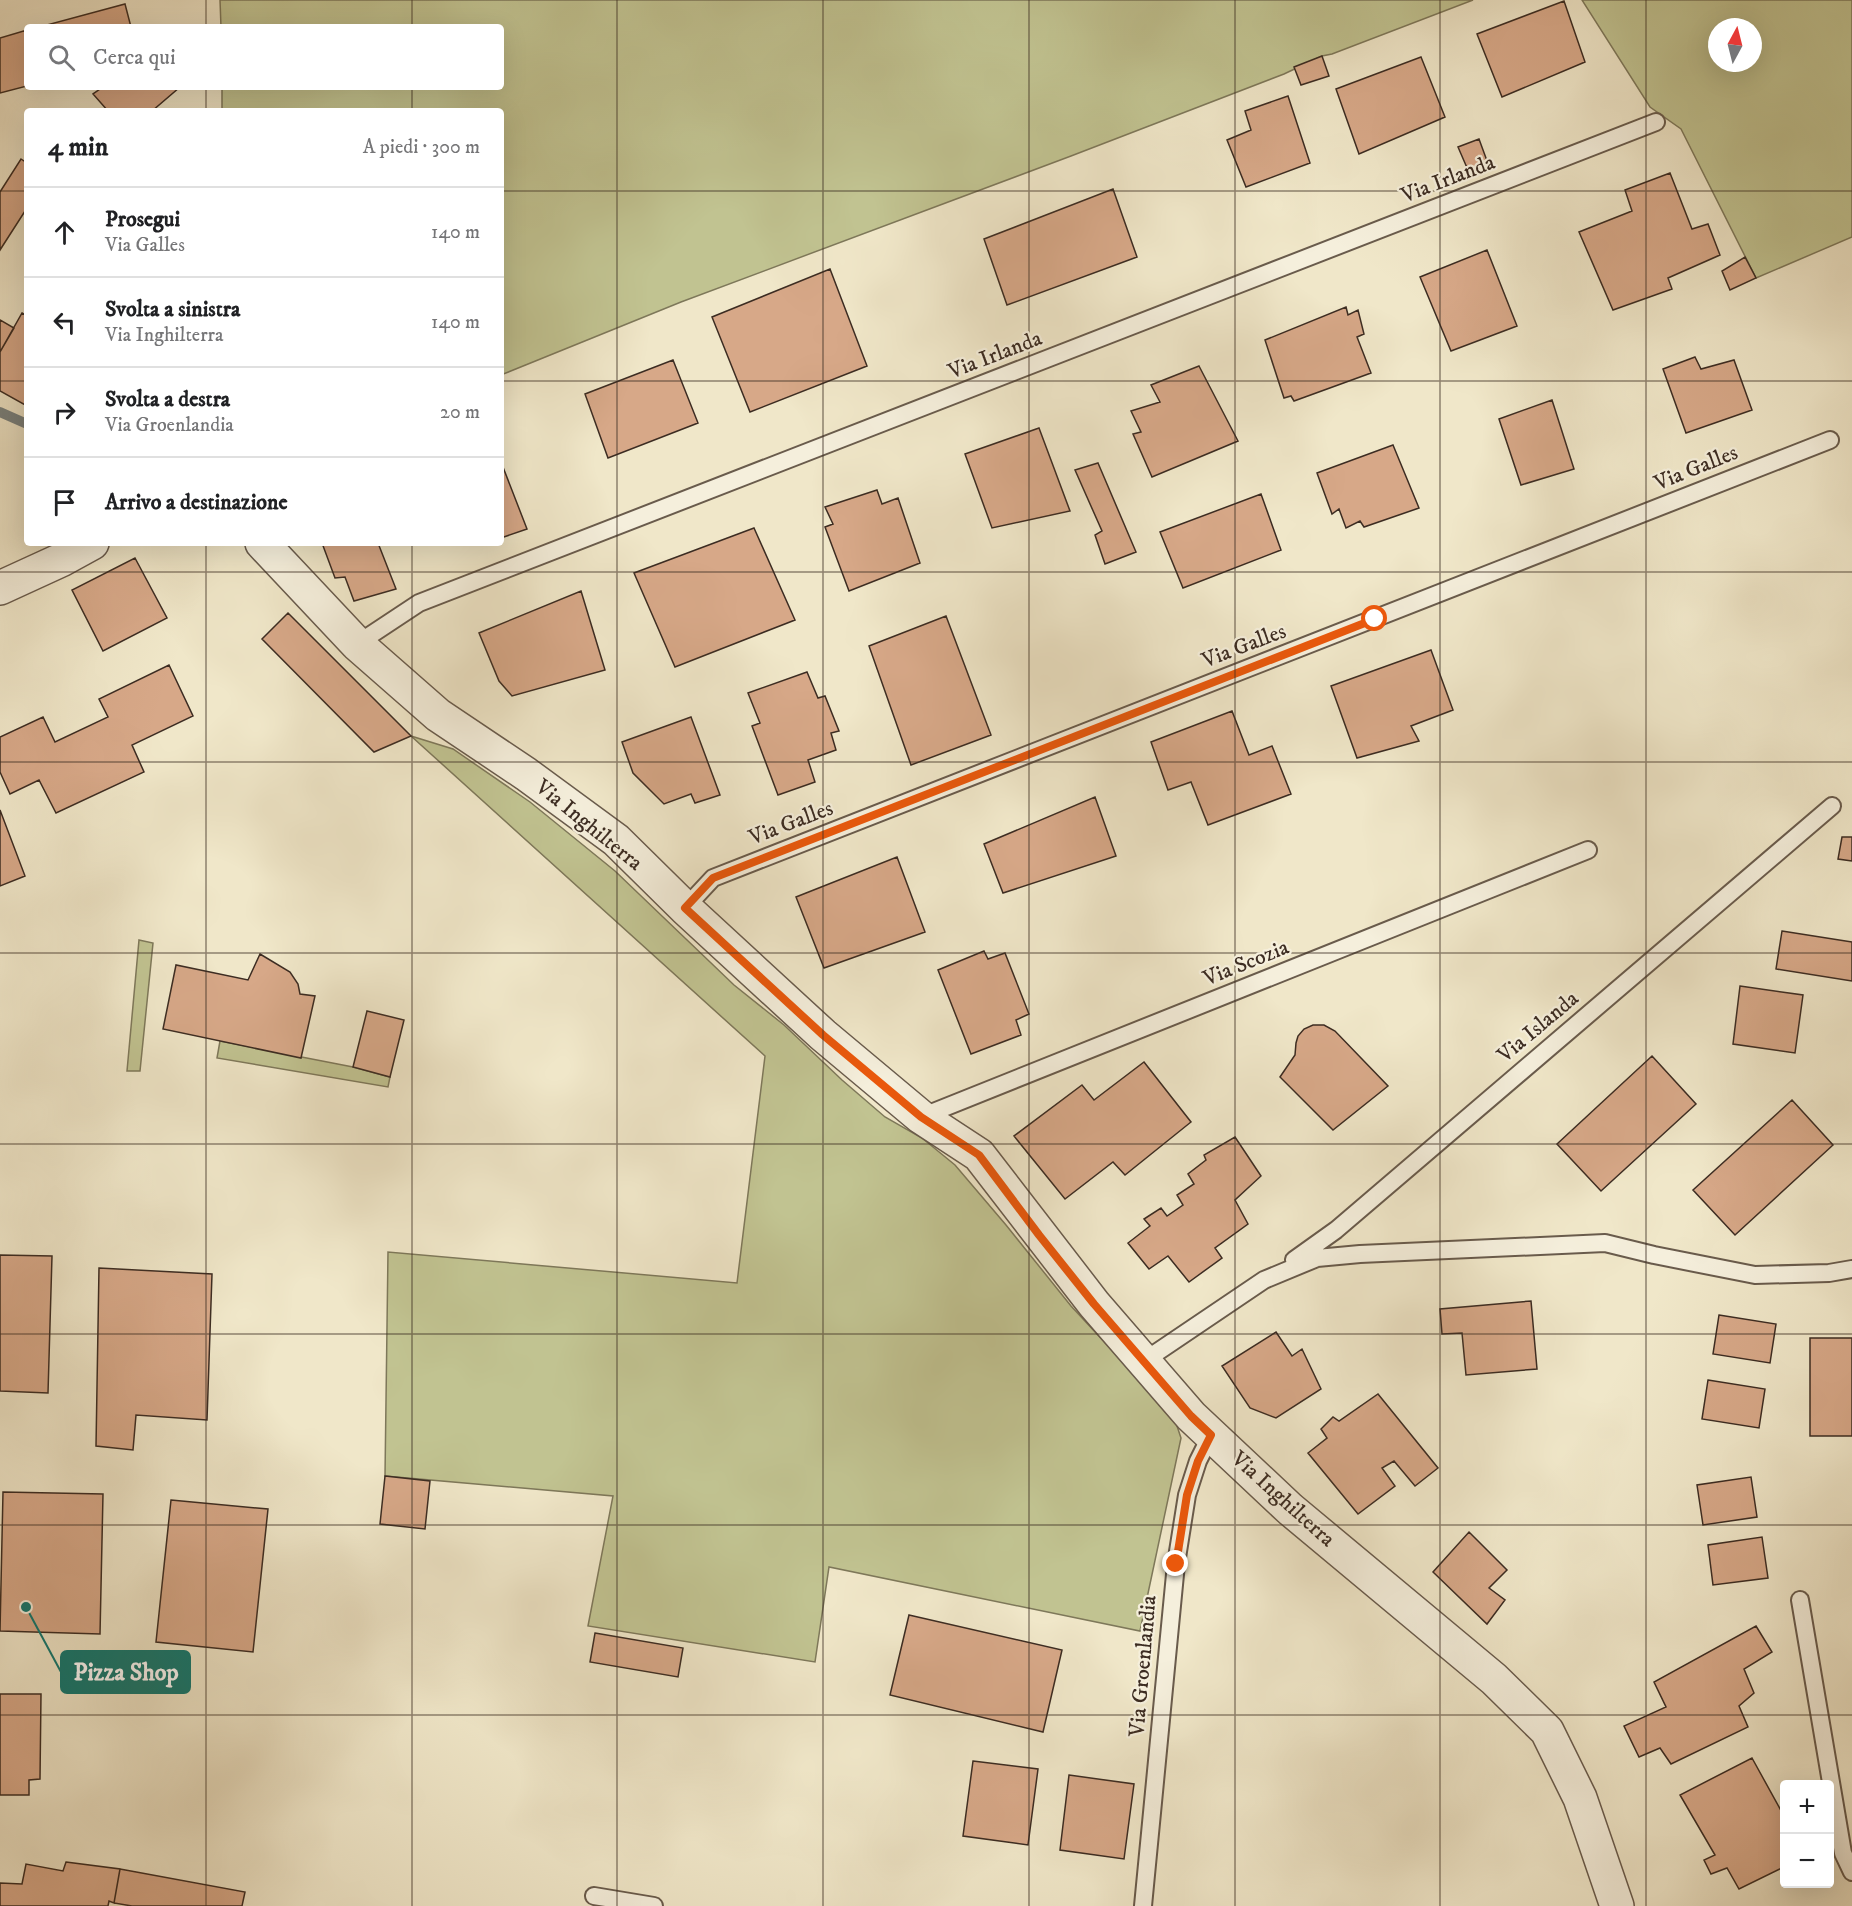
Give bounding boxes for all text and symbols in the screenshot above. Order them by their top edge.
north arrow [1708,18,1762,72]
search box [24,24,504,90]
icon: search [45,41,78,74]
text: Cerca qui [93,44,176,71]
text: 4 min [48,131,108,164]
text: A piedi · 300 m [363,135,480,160]
street label: Via Irlanda [1396,149,1499,210]
text: Prosegui [105,206,180,233]
icon: ahead [48,216,81,249]
text: 140 m [431,220,480,245]
text: Via Galles [105,233,185,258]
text: Svolta a sinistra [105,296,240,323]
icon: left [48,306,81,339]
text: 140 m [431,310,480,335]
text: Via Inghilterra [105,323,224,348]
street label: Via Irlanda [943,325,1046,386]
text: Svolta a destra [105,386,230,413]
icon: right [48,396,81,429]
text: 20 m [440,400,480,425]
text: Via Groenlandia [105,413,234,438]
street label: Via Galles [1649,439,1742,497]
icon: arrive [48,486,81,519]
text: Arrivo a destinazione [105,489,288,516]
route start [1361,605,1387,631]
street label: Via Galles [1197,618,1290,675]
street label: Via Inghilterra [529,773,649,877]
street label: Via Galles [744,795,837,852]
street label: Via Scozia [1198,933,1293,993]
street label: Via Islanda [1491,985,1585,1069]
street label: Via Inghilterra [1225,1445,1341,1553]
route end [1162,1550,1188,1576]
street label: Via Groenlandia [1123,1594,1163,1739]
callout: Pizza Shop [61,1651,190,1693]
text: Pizza Shop [73,1658,179,1688]
map controls [1780,1780,1834,1888]
button: + [1780,1780,1834,1834]
button: − [1780,1834,1834,1888]

